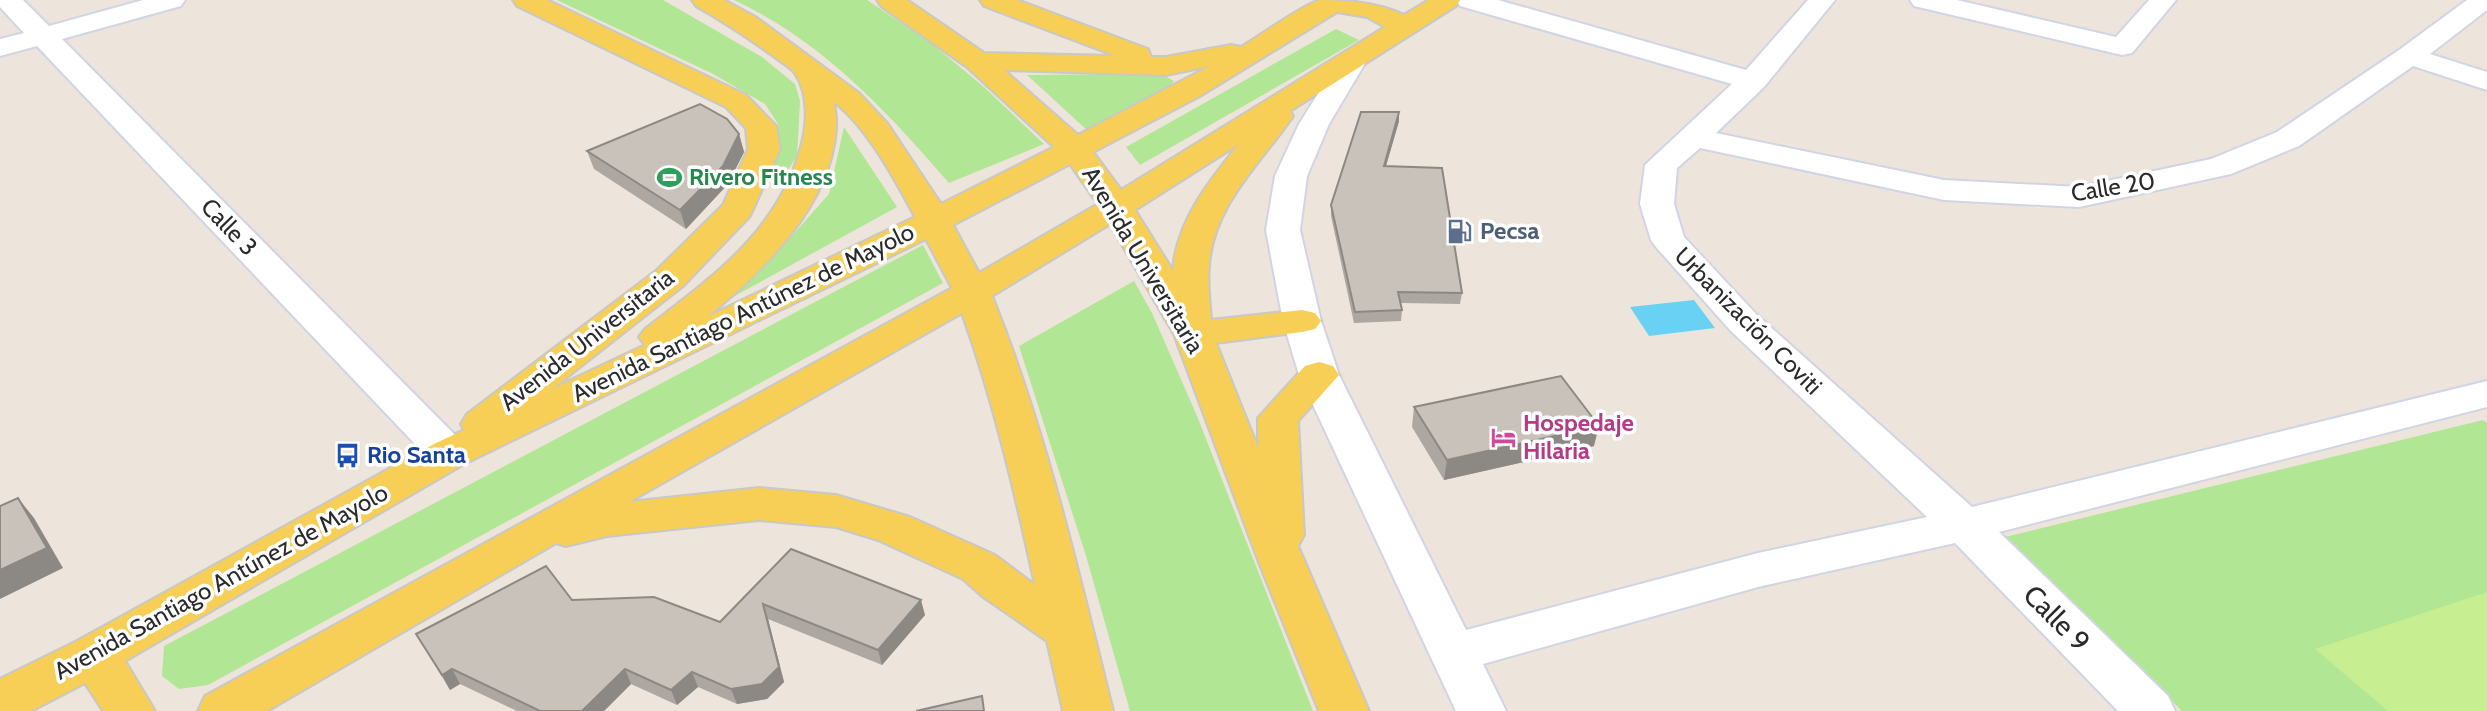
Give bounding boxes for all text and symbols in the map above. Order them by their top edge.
street label: Avenida Universitaria [1076,161,1211,359]
place label: Rivero Fitness [689,162,833,191]
sports icon: Rivero Fitness [655,163,683,191]
street label: Calle 20 [2069,166,2157,207]
street label: Calle 3 [195,192,263,261]
place label: Pecsa [1480,216,1539,245]
street label: Avenida Santiago Antúnez de Mayolo [567,217,919,408]
fuel station icon: Pecsa [1446,217,1474,245]
street label: Urbanización Coviti [1669,241,1828,400]
street label: Avenida Universitaria [494,263,680,416]
place label: Hospedaje Hilaria [1523,408,1634,465]
hotel icon: Hospedaje Hilaria [1489,423,1517,451]
place label: Rio Santa [367,440,466,469]
bus stop icon: Rio Santa [333,441,361,469]
street label: Avenida Santiago Antúnez de Mayolo [49,478,393,686]
street label: Calle 9 [2017,578,2097,658]

